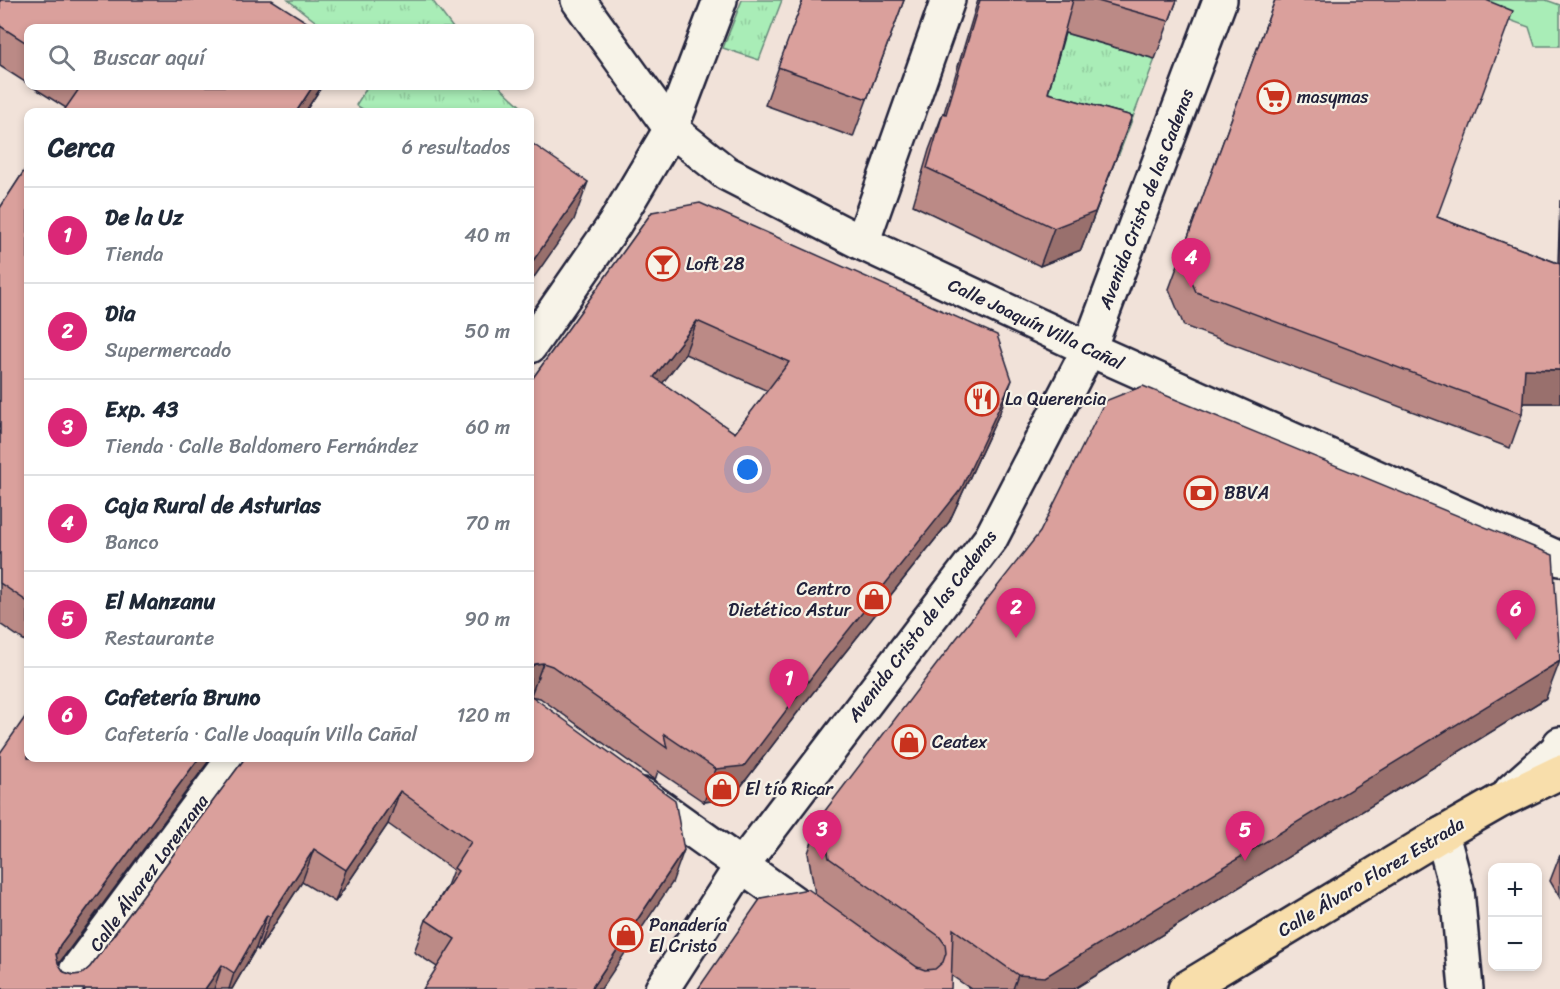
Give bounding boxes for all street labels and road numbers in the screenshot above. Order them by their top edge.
street label: Avenida Cristo de las Cadenas [1089,84,1203,315]
street label: Calle Joaquín Villa Cañal [943,269,1130,379]
street label: Avenida Cristo de las Cadenas [838,522,1006,730]
street label: Calle Álvarez Lorenzana [81,787,218,959]
street label: Calle Álvaro Florez Estrada [1271,808,1472,946]

